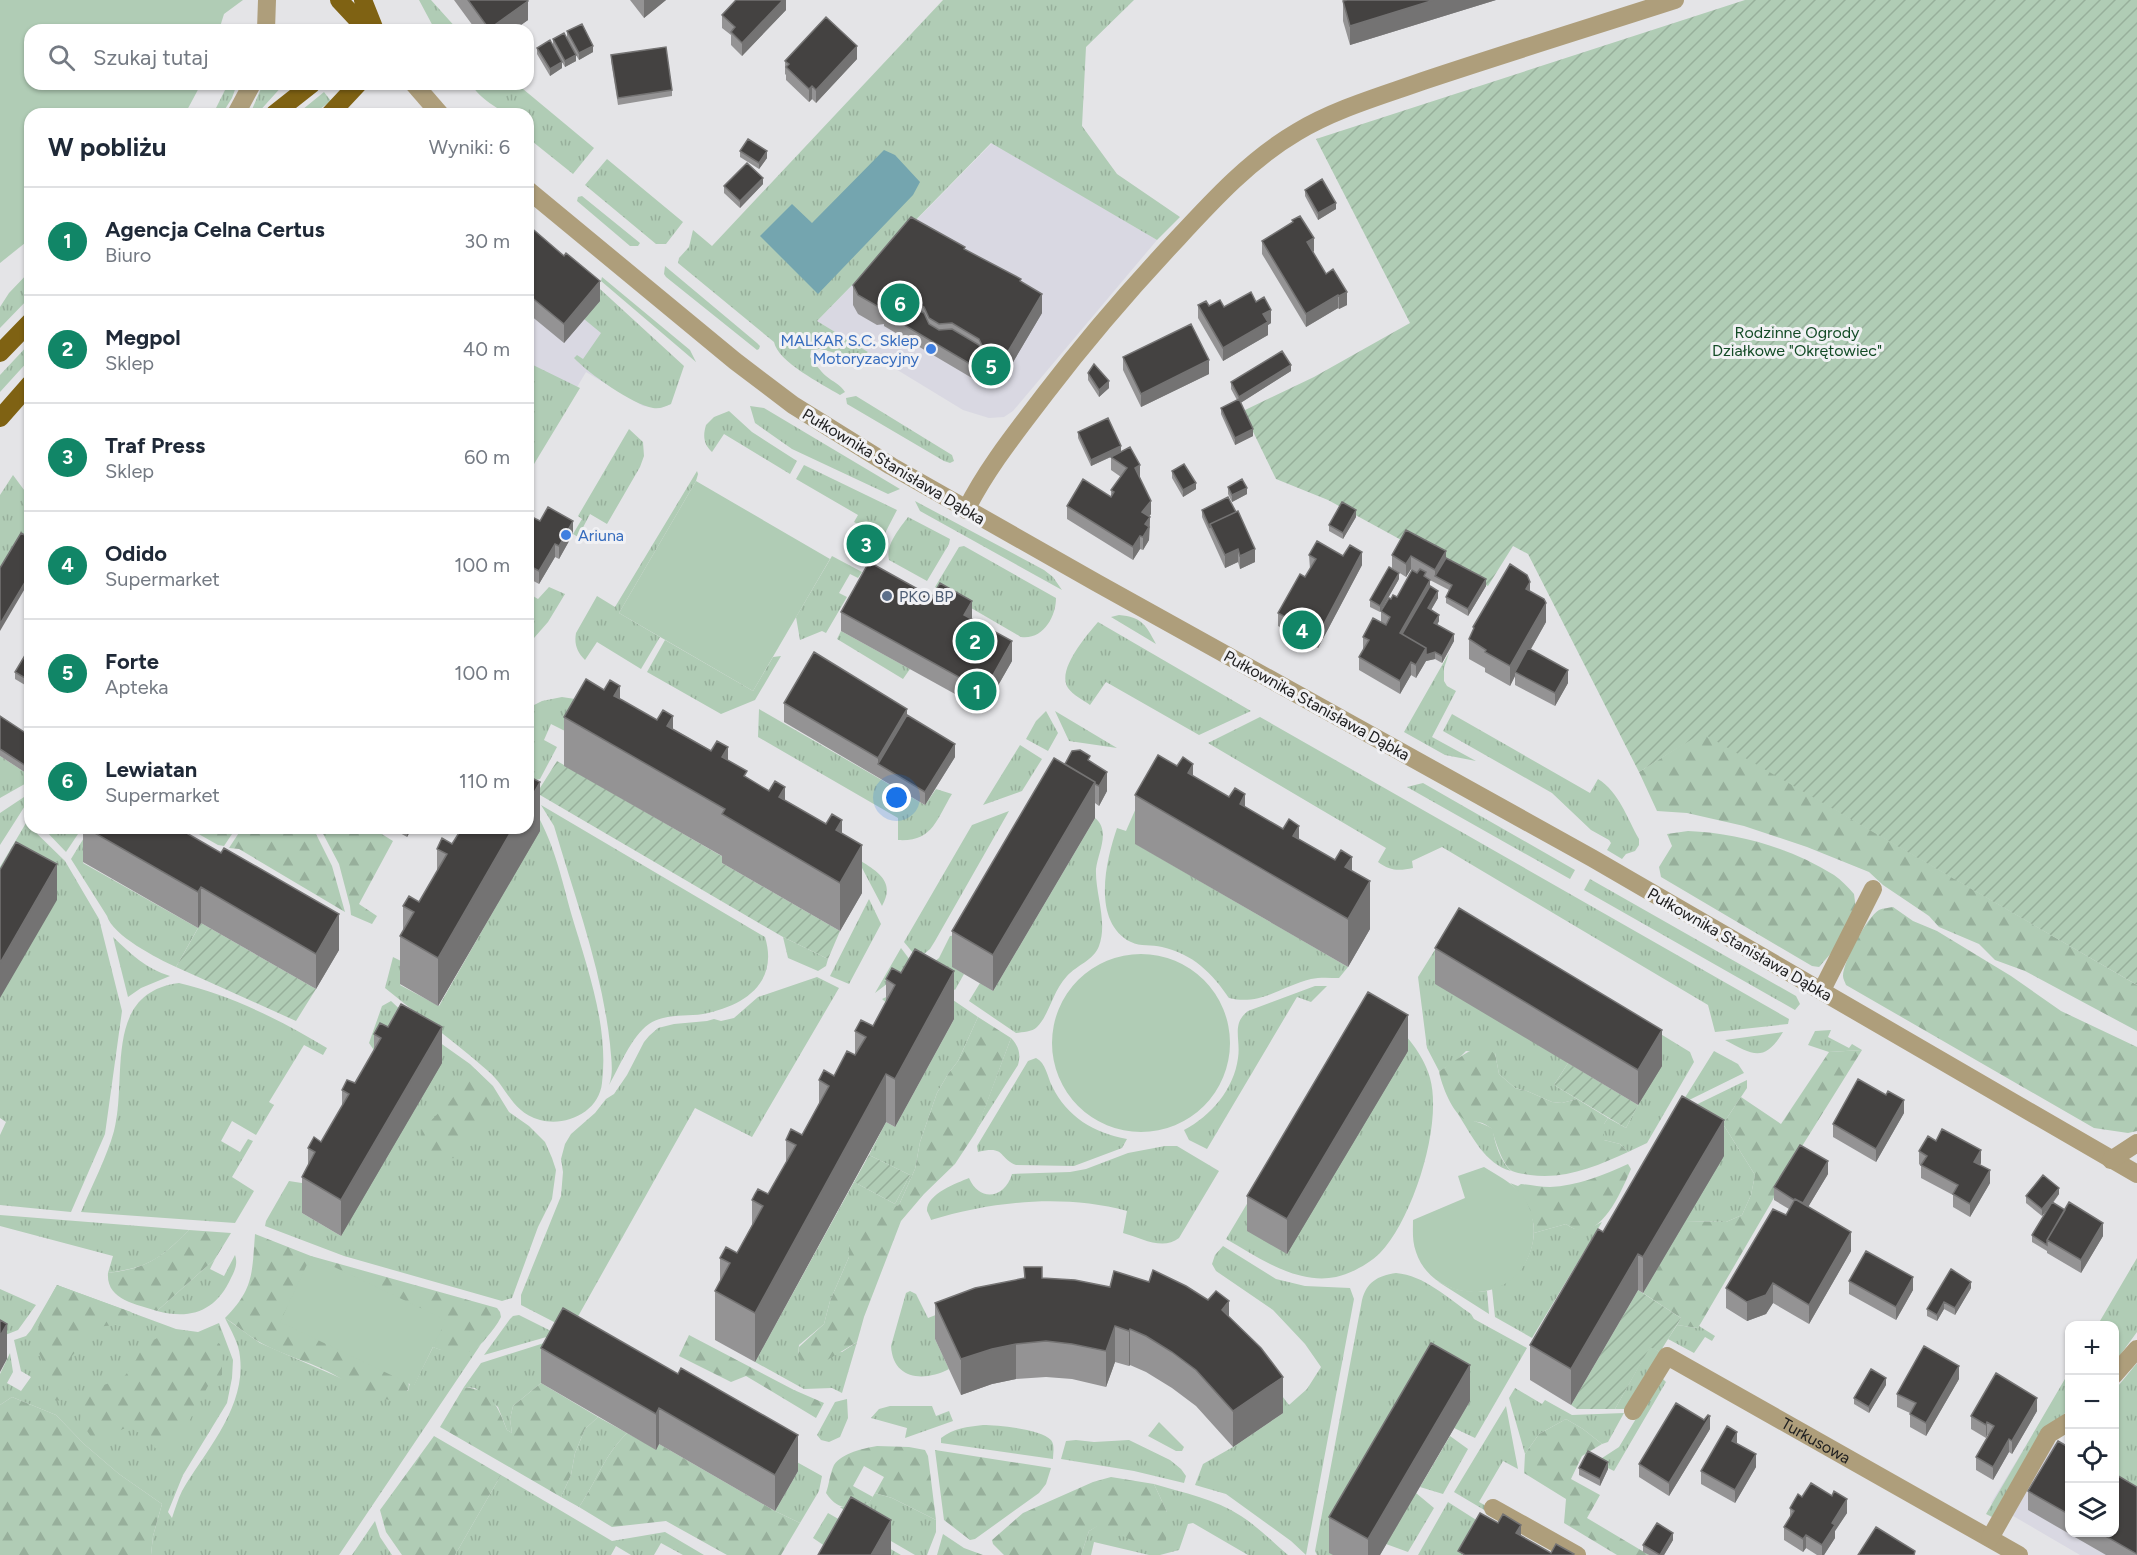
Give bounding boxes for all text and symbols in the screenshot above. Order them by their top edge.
search box [24,24,534,90]
icon: search [45,41,78,74]
text: Szukaj tutaj [93,44,209,71]
text: W pobliżu [48,131,166,163]
text: Wyniki: 6 [429,135,510,159]
text: Agencja Celna Certus [105,216,325,243]
text: 1 [63,229,72,253]
text: 30 m [464,229,510,253]
text: Biuro [105,243,151,267]
pin: 6 [880,280,920,326]
park label: Rodzinne Ogrody Działkowe "Okrętowiec" [1712,323,1882,360]
text: Megpol [105,324,181,351]
place label: MALKAR S.C. Sklep Motoryzacyjny [780,331,920,368]
text: 2 [62,337,73,361]
text: 40 m [463,337,510,361]
marker: MALKAR S.C. Sklep Motoryzacyjny [924,342,938,356]
pin: 5 [972,344,1010,388]
text: Sklep [105,351,154,375]
street label: Pułkownika Stanisława Dąbka [799,404,988,529]
text: Traf Press [105,432,205,459]
text: 3 [62,445,73,469]
text: 60 m [464,445,510,469]
text: Sklep [105,459,154,483]
pin: 3 [846,522,886,566]
place label: Ariuna [578,526,624,545]
marker: Ariuna [559,528,573,542]
text: Odido [105,540,167,567]
text: 4 [61,553,74,577]
text: 100 m [454,553,510,577]
text: Supermarket [105,567,220,591]
place label: PKO BP [899,587,953,606]
marker: PKO BP [880,589,894,603]
pin: 4 [1282,608,1322,652]
pin: 2 [956,618,994,664]
street label: Pułkownika Stanisława Dąbka [1221,646,1413,765]
text: Forte [105,648,159,675]
text: 5 [62,661,73,685]
text: 100 m [454,661,510,685]
pin: 1 [958,668,996,714]
text: Apteka [105,675,168,699]
text: Lewiatan [105,756,197,783]
text: 6 [62,769,73,793]
text: 110 m [459,769,510,793]
text: Supermarket [105,783,220,807]
your location [882,783,911,812]
street label: Pułkownika Stanisława Dąbka [1644,884,1835,1005]
map controls [2065,1321,2119,1537]
button: + [2065,1321,2119,1375]
button: − [2065,1375,2119,1429]
street label: Turkusowa [1778,1414,1854,1468]
button: locate [2065,1429,2119,1483]
button: layers [2065,1483,2119,1537]

